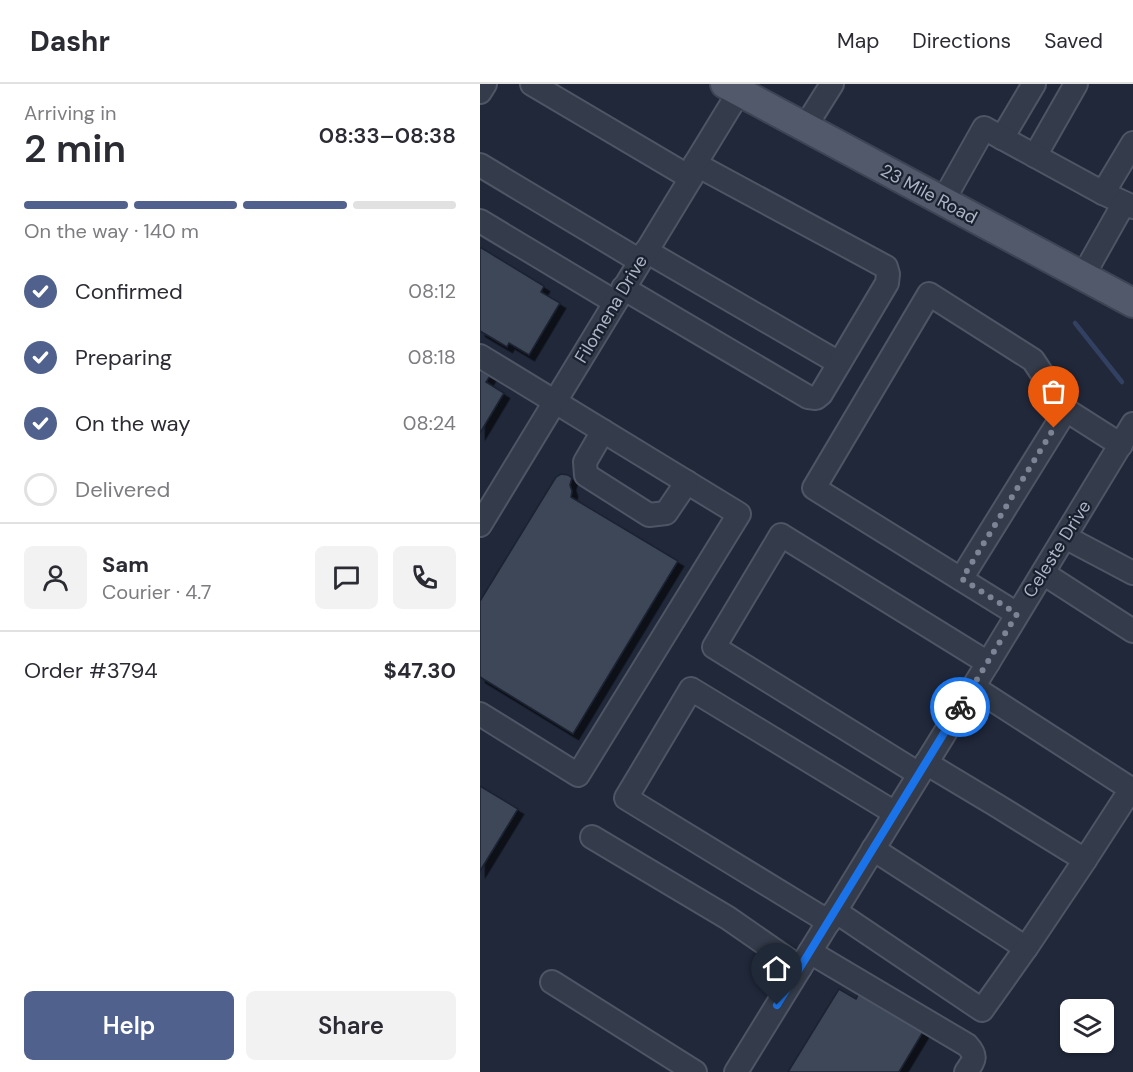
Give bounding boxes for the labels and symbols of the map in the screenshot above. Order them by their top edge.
street label: 23 Mile Road [876,158,982,230]
street label: Filomena Drive [569,250,653,368]
pin [1028,366,1079,428]
street label: Celeste Drive [1018,496,1096,602]
courier [930,677,990,737]
pin [751,943,802,1005]

